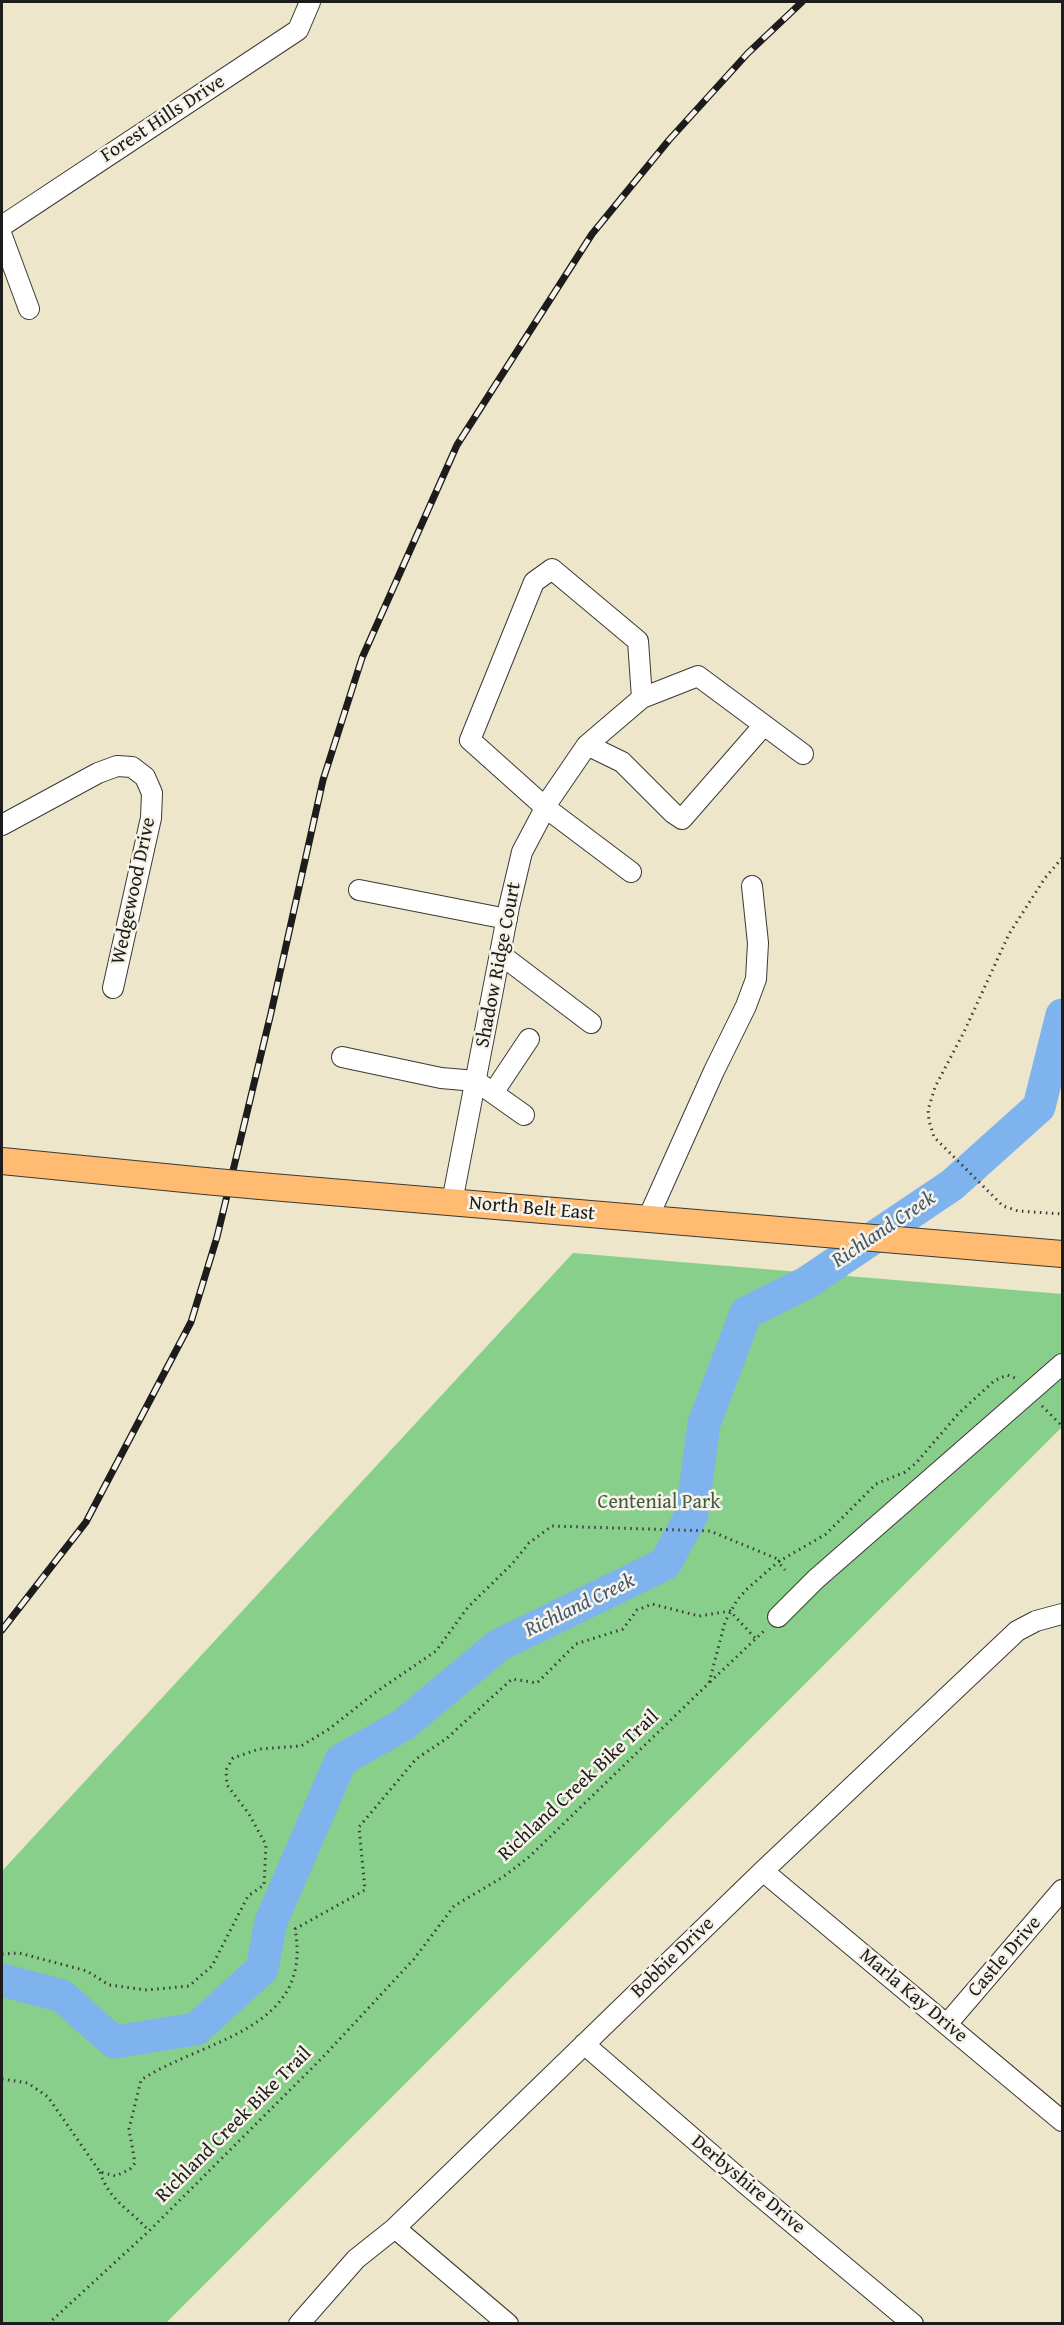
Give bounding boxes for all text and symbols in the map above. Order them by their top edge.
street label: Forest Hills Drive [96,70,230,168]
street label: Wedgewood Drive [107,815,161,967]
street label: Shadow Ridge Court [471,880,527,1050]
water label: Richland Creek [827,1186,941,1274]
street label: North Belt East [468,1192,596,1226]
park label: Centenial Park [598,1491,720,1515]
water label: Richland Creek [521,1569,639,1643]
street label: Richland Creek Bike Trail [494,1705,664,1867]
street label: Bobbie Drive [626,1912,720,2004]
street label: Castle Drive [963,1912,1047,2002]
street label: Marla Kay Drive [854,1944,972,2048]
street label: Richland Creek Bike Trail [151,2042,317,2208]
street label: Derbyshire Drive [686,2130,810,2240]

